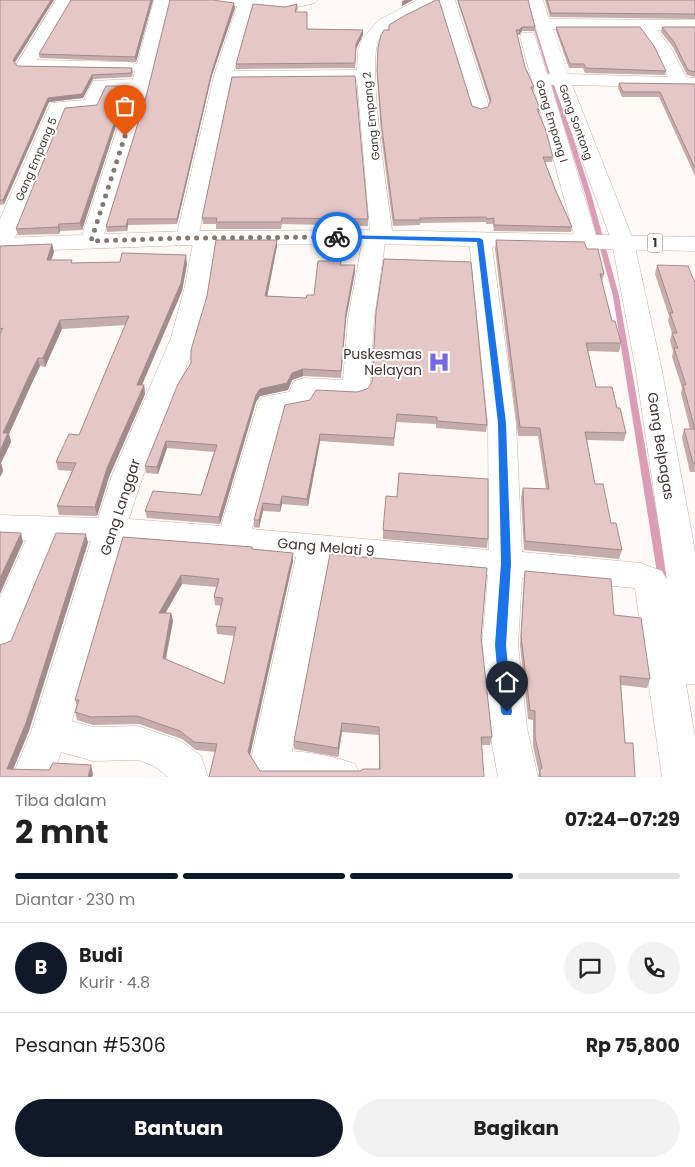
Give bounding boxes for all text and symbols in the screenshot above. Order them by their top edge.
street label: Gang Empang 2 [358,71,384,161]
street label: Gang Empang I [532,78,572,164]
street label: Gang Sontong [555,82,597,162]
pin [104,85,146,136]
icon: bag [111,92,139,120]
street label: Gang Empang 5 [11,115,61,203]
courier [312,212,362,262]
icon: bike [323,223,351,251]
road number: 1 [648,234,662,252]
place label: Puskesmas Nelayan [343,344,422,380]
hospital icon: Puskesmas Nelayan [426,349,452,375]
street label: Gang Belpagas [643,391,679,501]
street label: Gang Langgar [95,456,145,558]
street label: Gang Melati 9 [277,533,375,561]
pin [486,661,528,712]
icon: home [493,668,521,696]
text: Tiba dalam [15,789,106,812]
text: 07:24–07:29 [565,806,680,833]
text: 2 mnt [15,809,109,854]
text: Diantar · 230 m [15,888,135,911]
text: Budi [79,942,123,969]
button: chat [564,942,616,994]
button: phone [628,942,680,994]
text: B [35,954,47,981]
text: Kurir · 4.8 [79,971,150,994]
text: Pesanan #5306 [15,1032,166,1059]
text: Rp 75,800 [586,1032,680,1059]
button: Bantuan [15,1099,343,1157]
button: Bagikan [353,1099,680,1157]

